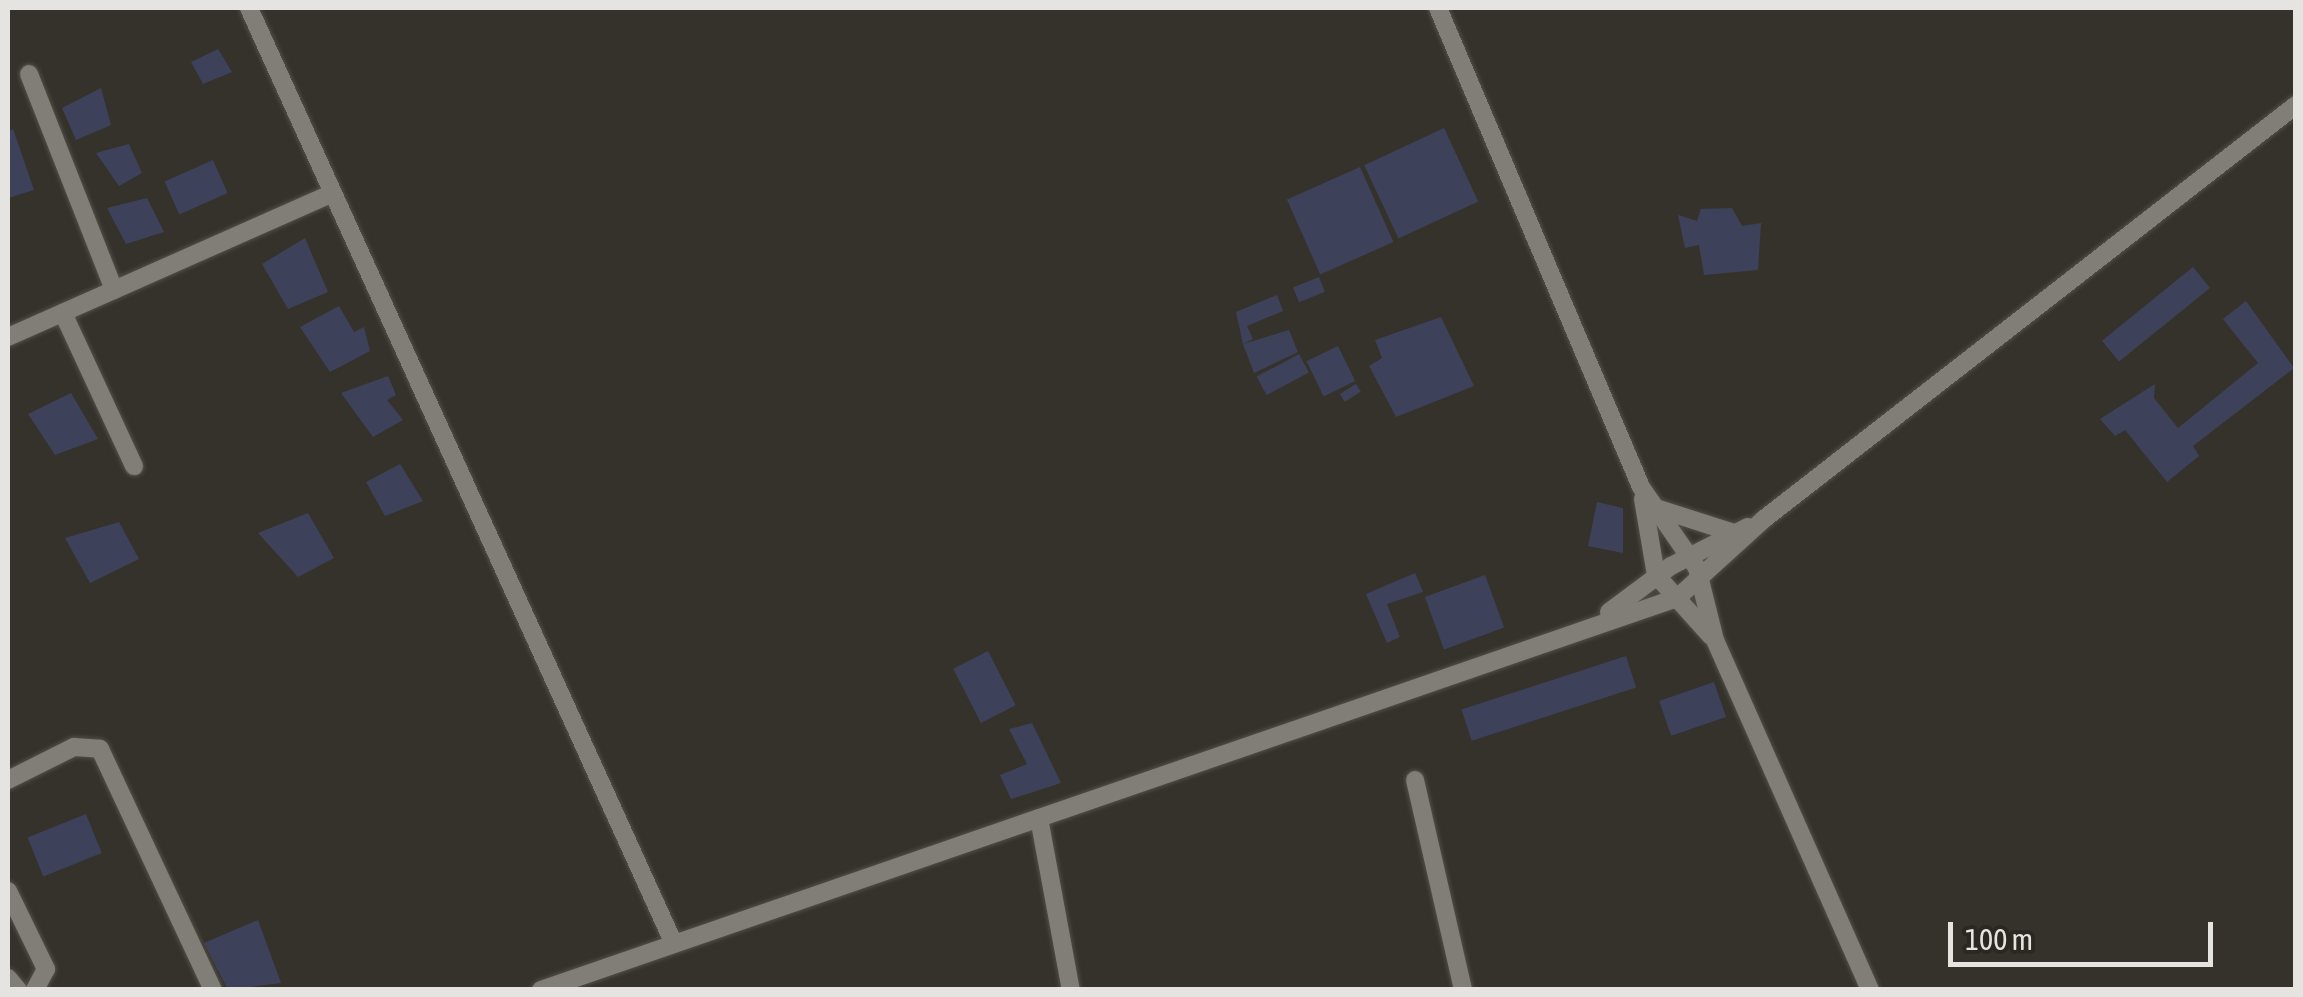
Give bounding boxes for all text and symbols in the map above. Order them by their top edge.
scale bar [1953,902,2218,964]
text: 100 m [1965,922,2033,956]

